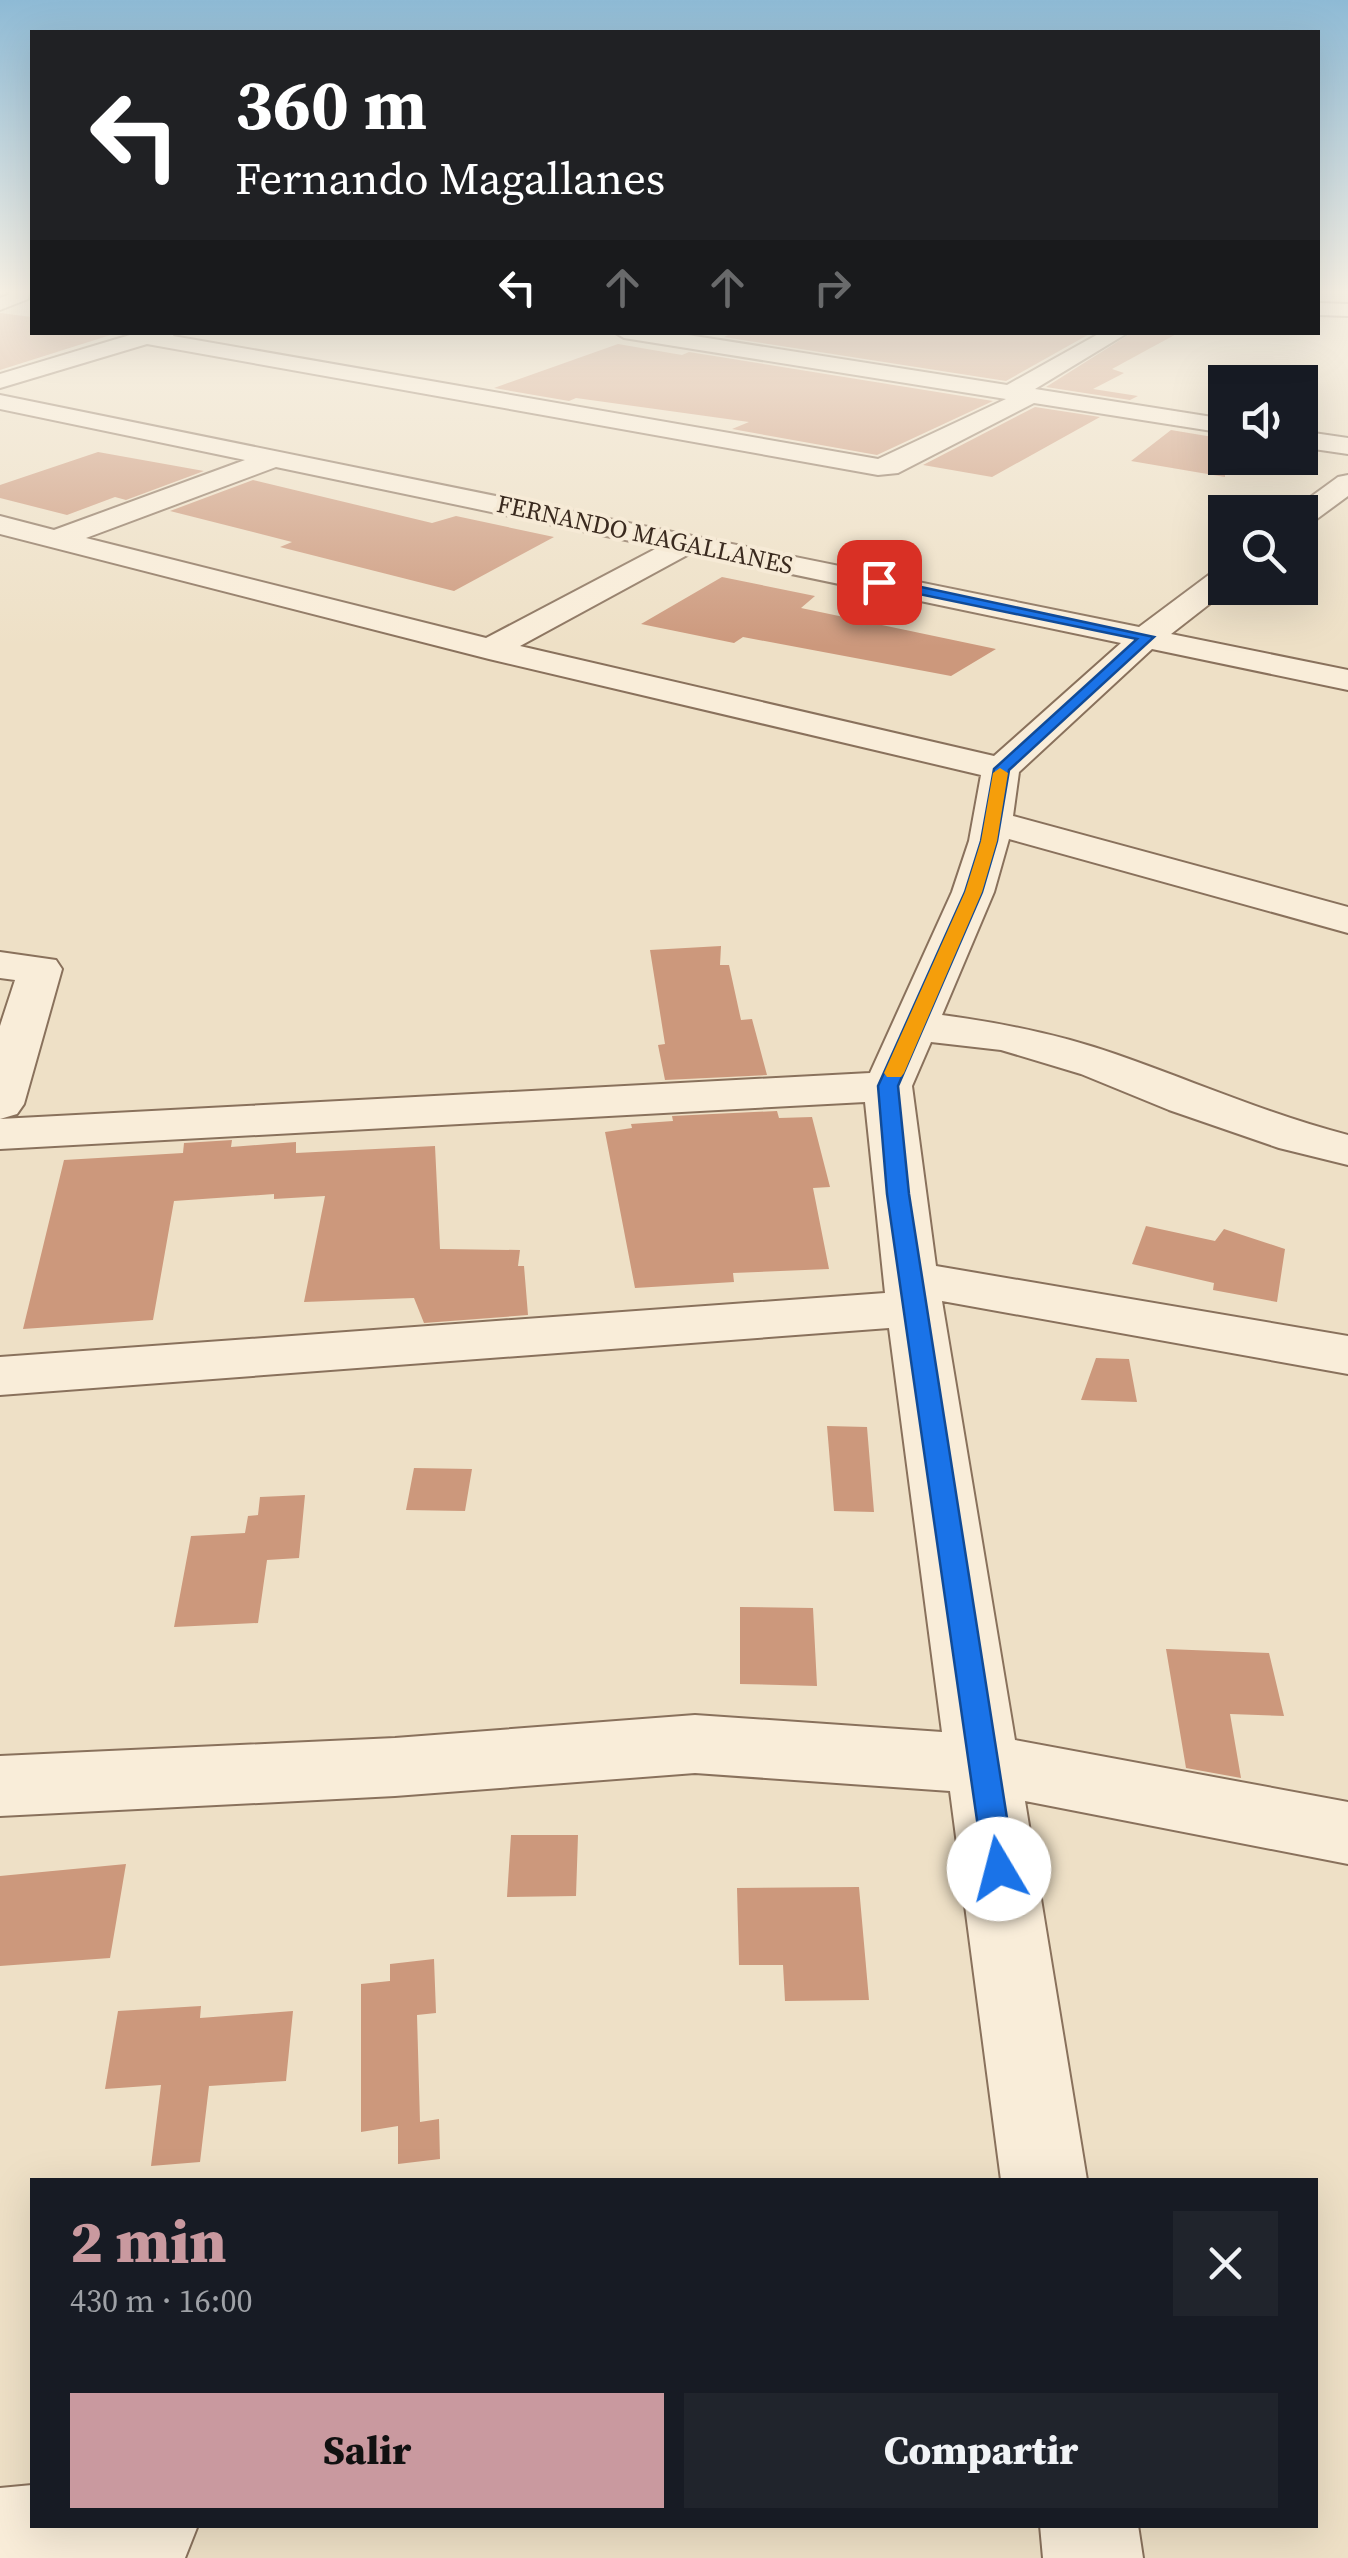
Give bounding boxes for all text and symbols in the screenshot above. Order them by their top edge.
text: 360 m [235,56,427,152]
icon: left [70,70,200,200]
text: Fernando Magallanes [235,147,665,209]
icon: left [490,260,545,315]
icon: ahead [595,260,650,315]
icon: ahead [700,260,755,315]
icon: right [805,260,860,315]
map controls [1208,365,1318,605]
button: sound [1208,365,1318,475]
street label: FERNANDO MAGALLANES [494,486,796,582]
button: search [1208,495,1318,605]
pin [837,540,922,625]
icon: arrive [852,555,907,610]
position arrow [947,1817,1051,1921]
text: 2 min [70,2200,226,2282]
button: close [1173,2211,1278,2316]
text: 430 m · 16:00 [70,2279,252,2323]
button: Salir [70,2393,664,2508]
button: Compartir [684,2393,1278,2508]

